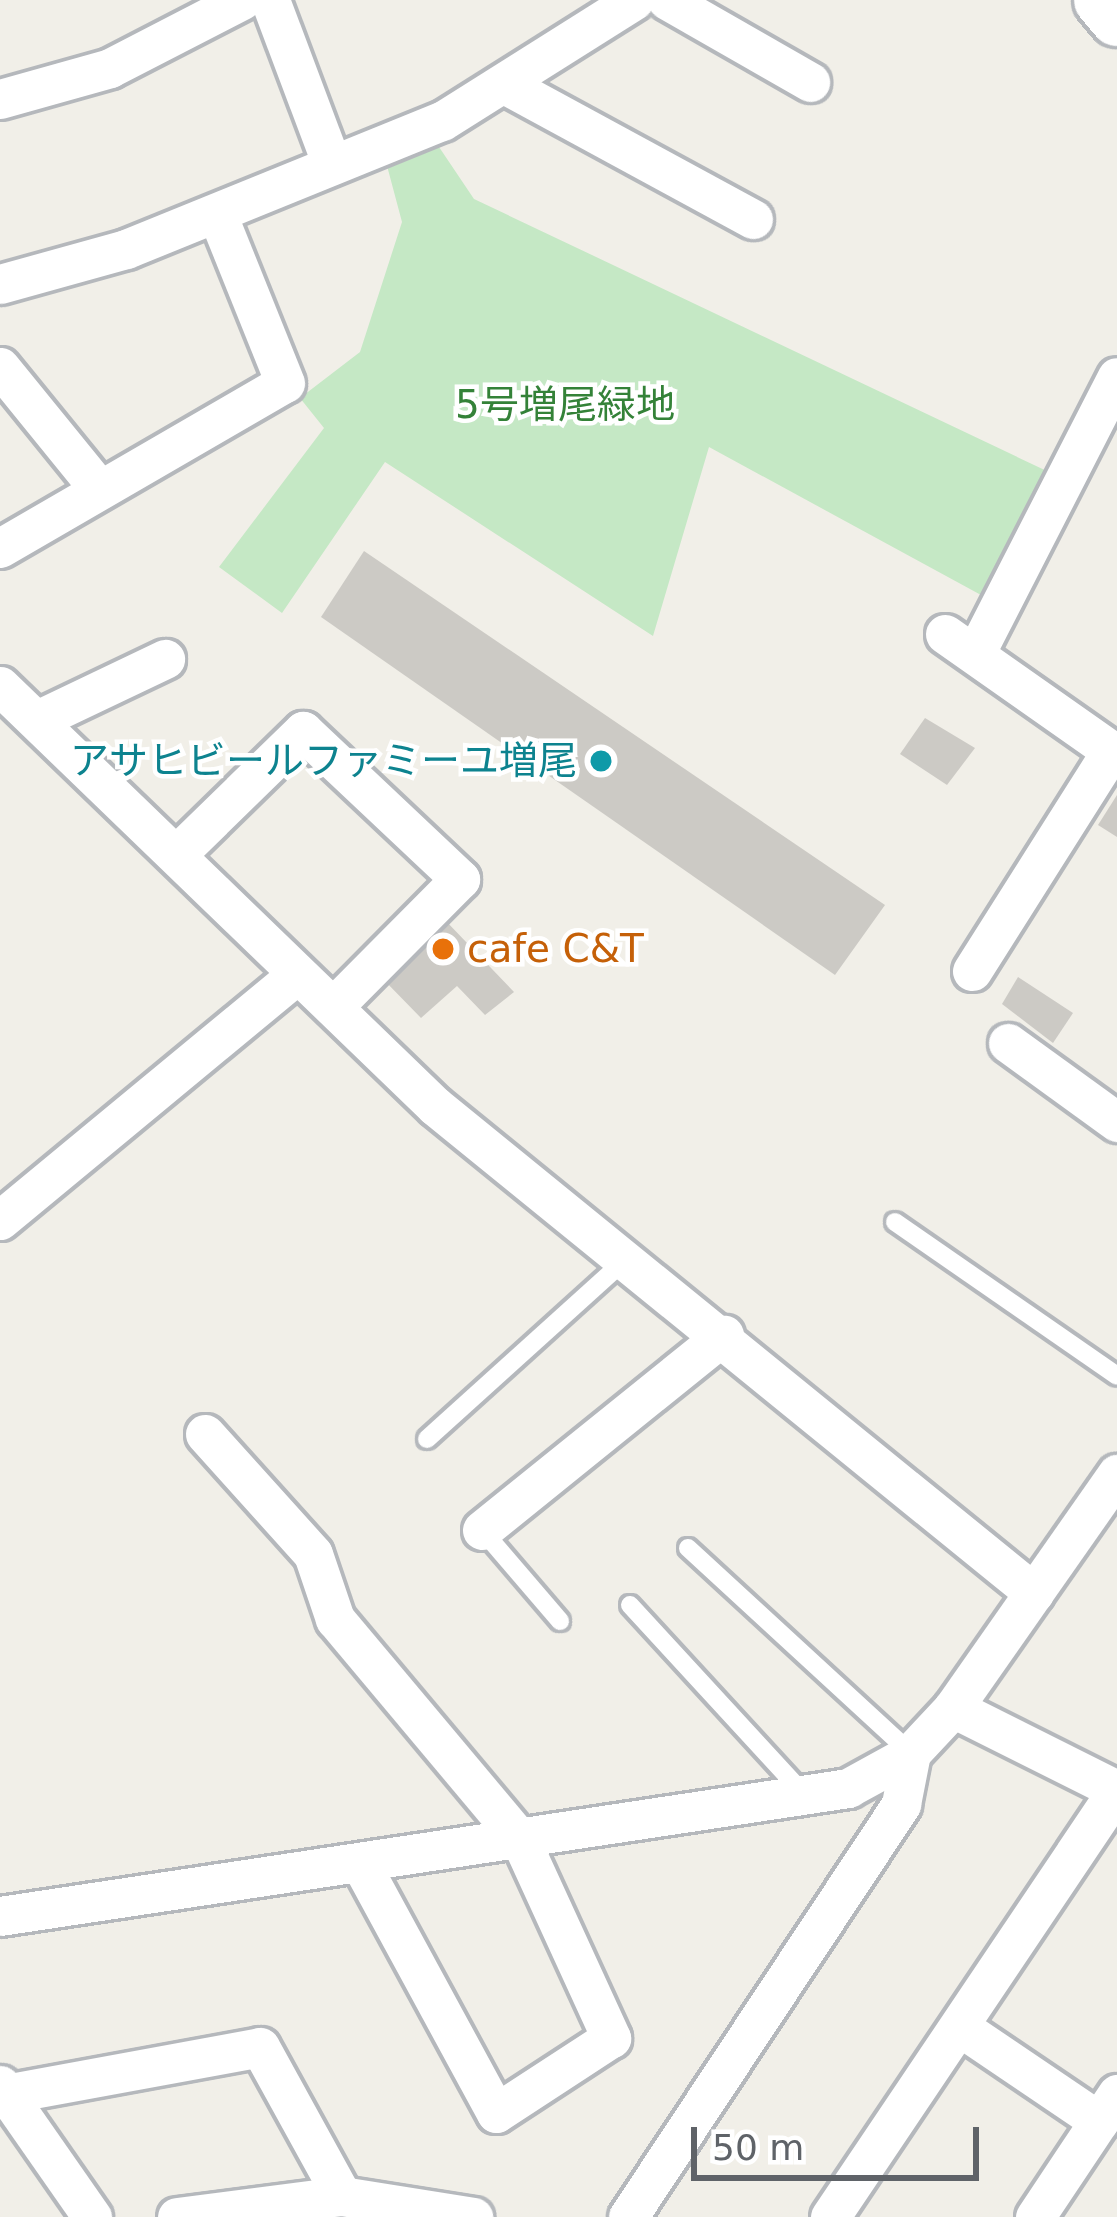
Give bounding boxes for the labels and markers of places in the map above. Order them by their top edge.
place label: アサヒビールファミーユ増尾 [70,738,577,784]
marker: アサヒビールファミーユ増尾 [588,748,614,774]
place label: cafe C&T [467,926,644,972]
marker: cafe C&T [430,936,456,962]

